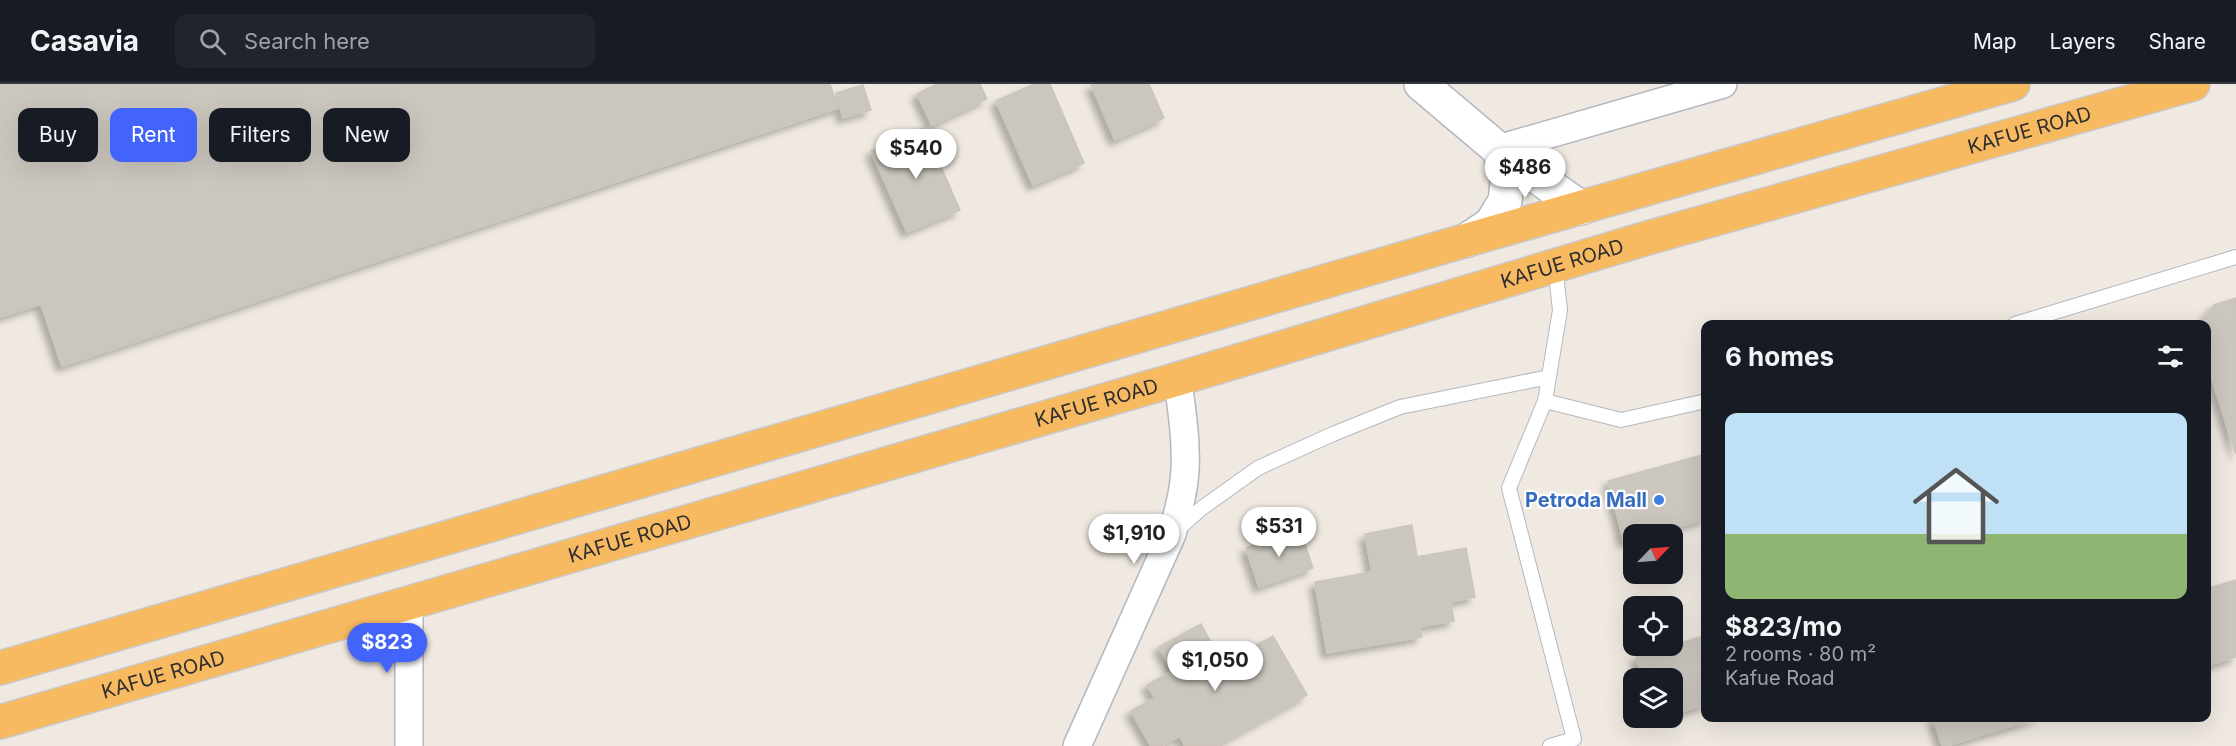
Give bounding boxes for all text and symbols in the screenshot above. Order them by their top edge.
search box [175,14,595,68]
text: Casavia [30,24,139,58]
icon: search [196,25,229,58]
text: Search here [244,28,370,54]
text: Map [1973,29,2017,54]
text: Layers [2050,29,2116,54]
text: Share [2149,29,2206,54]
street label: KAFUE ROAD [1965,101,2094,159]
chip: Buy [18,108,98,162]
chip: Rent [110,108,197,162]
chip: Filters [209,108,311,162]
chip: New [323,108,410,162]
pin: $540 [880,129,952,180]
text: $540 [890,136,942,160]
pin: $486 [1489,148,1561,199]
text: $486 [1499,155,1551,179]
street label: KAFUE ROAD [1498,234,1627,293]
icon: filters [2154,340,2187,373]
text: 6 homes [1725,341,1834,372]
street label: KAFUE ROAD [1032,373,1161,432]
icon: home [1902,452,2010,560]
place label: Petroda Mall [1525,488,1647,512]
marker: Petroda Mall [1652,493,1666,507]
pin: $531 [1243,507,1315,558]
street label: KAFUE ROAD [565,509,694,568]
pin: $1,910 [1085,514,1183,565]
text: $531 [1255,514,1303,538]
text: $1,910 [1102,521,1166,545]
north arrow [1623,524,1683,584]
map controls [1623,524,1683,728]
button: locate [1623,596,1683,656]
text: $823/mo [1725,611,1842,642]
pin: $823 [351,623,423,674]
text: $823 [361,630,413,654]
pin: $1,050 [1166,641,1264,692]
text: 2 rooms · 80 m² [1725,642,1876,666]
street label: KAFUE ROAD [99,645,228,704]
text: $1,050 [1181,648,1249,672]
text: Kafue Road [1725,666,1834,690]
button: layers [1623,668,1683,728]

